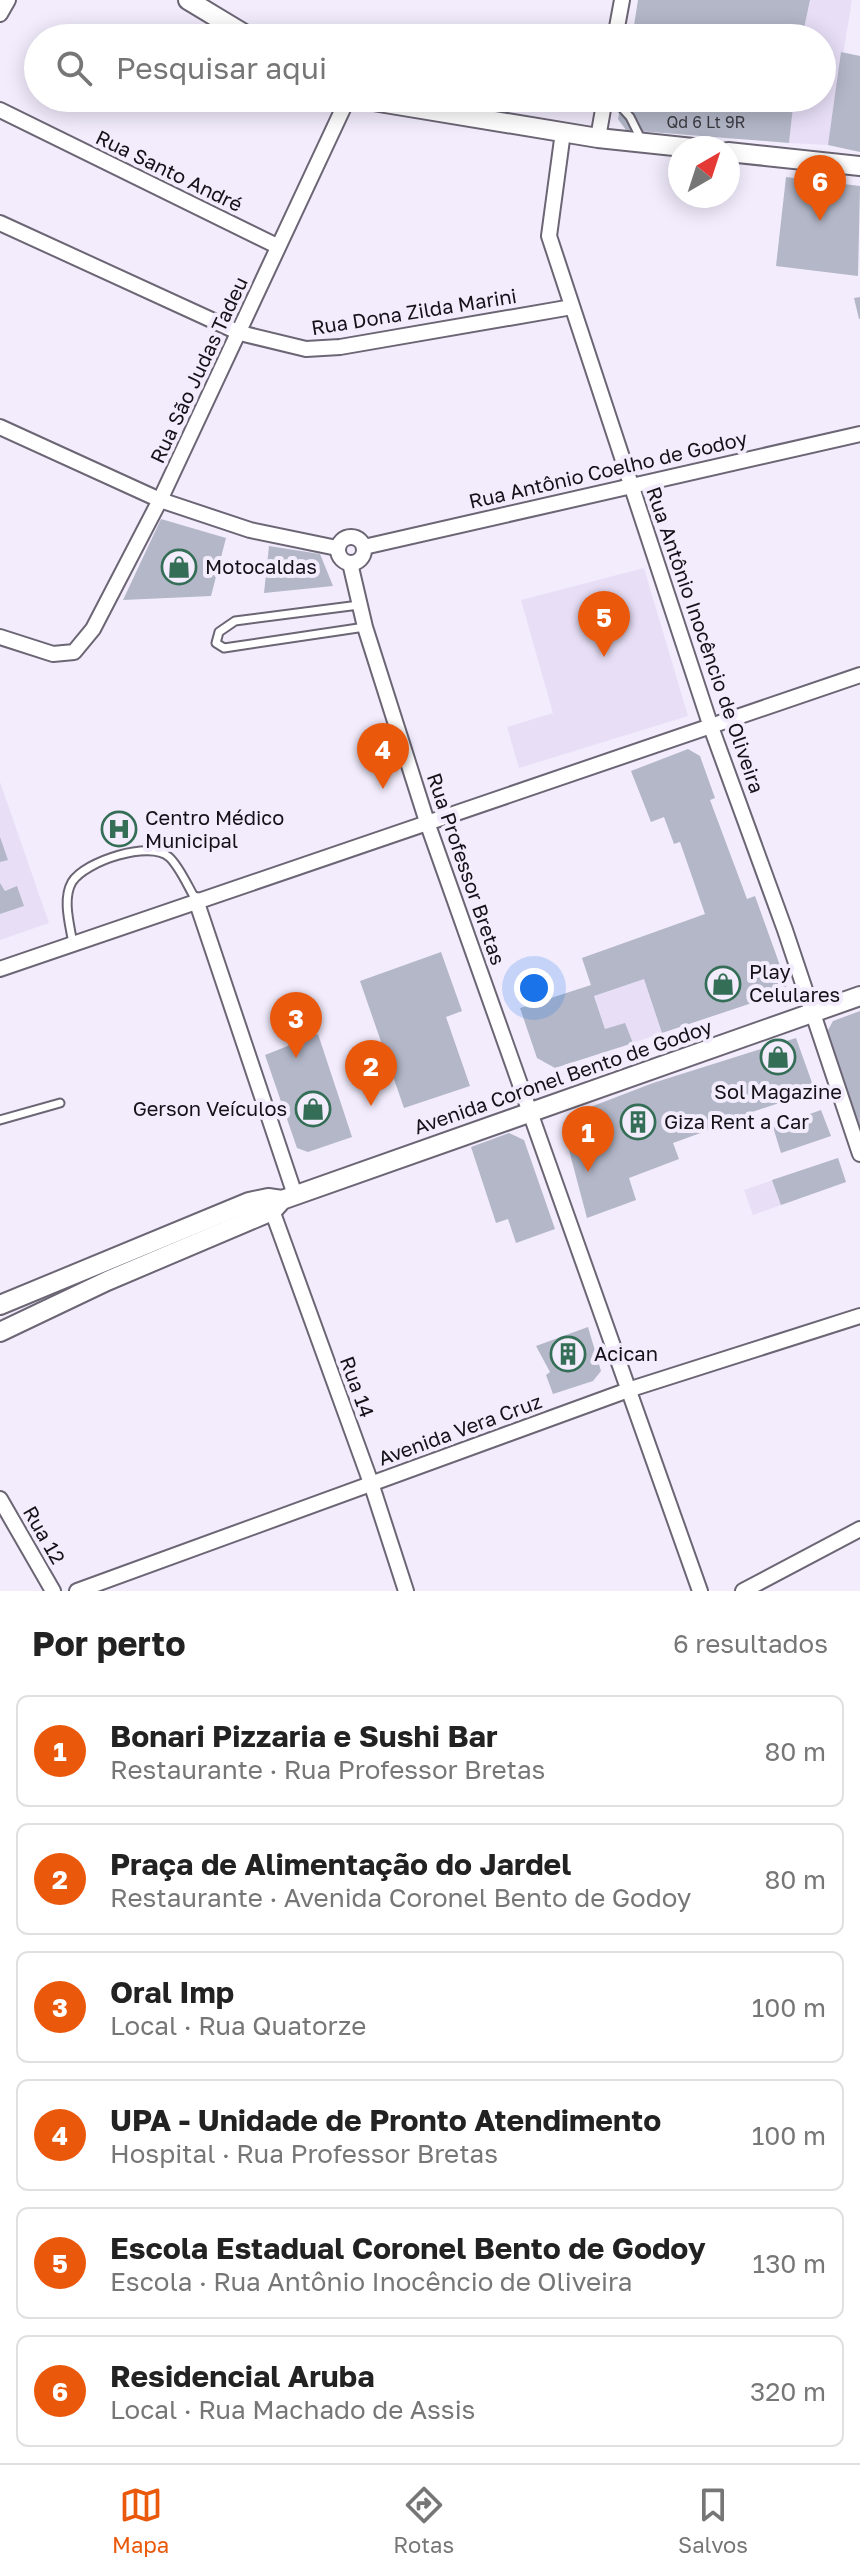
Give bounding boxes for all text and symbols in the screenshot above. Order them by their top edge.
search box [24,24,836,112]
icon: search [52,46,96,90]
text: Pesquisar aqui [116,50,327,86]
house number: Qd 6 Lt 9R [667,112,746,132]
street label: Rua Santo André [92,124,247,216]
north arrow [668,136,740,208]
pin: 6 [794,155,846,221]
street label: Rua São Judas Tadeu [144,273,252,467]
street label: Rua Dona Zilda Marini [309,283,518,339]
street label: Rua Antônio Coelho de Godoy [466,425,749,513]
street label: Rua Antônio Inocêncio de Oliveira [642,483,770,796]
shop icon: Motocaldas [160,548,198,586]
place label: Motocaldas [205,554,317,578]
pin: 5 [578,591,630,657]
pin: 4 [357,723,409,789]
street label: Rua Professor Bretas [423,770,511,968]
place label: Centro Médico Municipal [145,805,284,852]
hospital icon: Centro Médico Municipal [100,810,138,848]
place label: Play Celulares [749,959,840,1006]
shop icon: Play Celulares [704,965,742,1003]
your location [514,968,554,1008]
pin: 3 [270,992,322,1058]
street label: Avenida Coronel Bento de Godoy [411,1014,715,1138]
shop icon: Sol Magazine [759,1038,797,1076]
pin: 2 [345,1040,397,1106]
place label: Sol Magazine [714,1079,842,1103]
shop icon: Gerson Veículos [294,1090,332,1128]
place label: Gerson Veículos [133,1096,287,1120]
building icon: Giza Rent a Car [619,1103,657,1141]
pin: 1 [562,1106,614,1172]
place label: Giza Rent a Car [664,1109,809,1133]
building icon: Acican [549,1335,587,1373]
place label: Acican [594,1341,658,1365]
street label: Rua 14 [336,1353,380,1421]
street label: Avenida Vera Cruz [375,1388,545,1470]
street label: Rua 12 [19,1501,71,1568]
text: Por perto [32,1623,186,1663]
text: 6 resultados [673,1628,828,1659]
text: Bonari Pizzaria e Sushi Bar [110,1718,498,1754]
text: 1 [53,1736,67,1767]
text: 80 m [765,1736,826,1767]
text: Restaurante · Rua Professor Bretas [110,1754,545,1785]
text: Praça de Alimentação do Jardel [110,1846,571,1882]
text: 2 [52,1864,68,1895]
text: 80 m [765,1864,826,1895]
text: Restaurante · Avenida Coronel Bento de Godoy [110,1882,691,1913]
text: Oral Imp [110,1974,234,2010]
text: 3 [52,1992,68,2023]
text: 100 m [752,1992,826,2023]
text: Local · Rua Quatorze [110,2010,366,2041]
text: UPA - Unidade de Pronto Atendimento [110,2102,661,2138]
text: 4 [52,2120,68,2151]
text: 100 m [752,2120,826,2151]
text: Hospital · Rua Professor Bretas [110,2138,498,2169]
text: Escola Estadual Coronel Bento de Godoy [110,2230,706,2266]
text: 5 [52,2248,68,2279]
text: 130 m [753,2248,826,2279]
text: Escola · Rua Antônio Inocêncio de Oliveira [110,2266,633,2297]
text: Residencial Aruba [110,2358,375,2394]
text: 6 [52,2376,68,2407]
text: 320 m [750,2376,826,2407]
text: Local · Rua Machado de Assis [110,2394,475,2425]
tab: Mapa [112,2483,169,2558]
tab: Rotas [393,2483,454,2558]
tab: Salvos [678,2483,748,2558]

